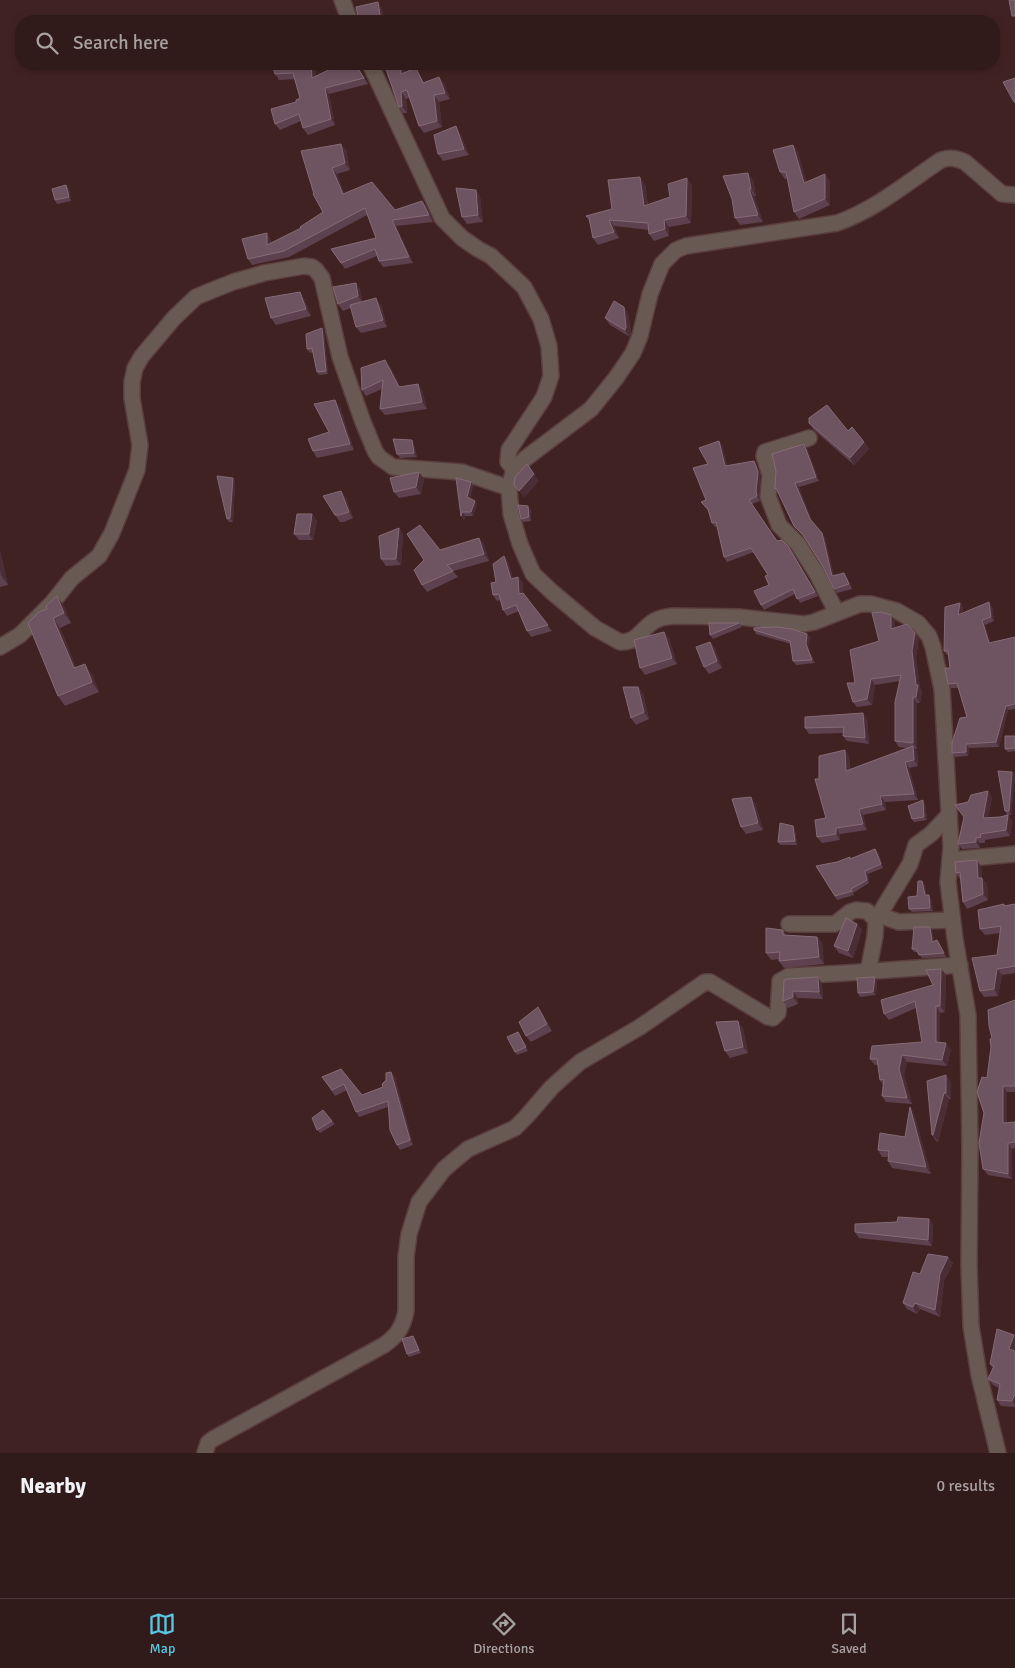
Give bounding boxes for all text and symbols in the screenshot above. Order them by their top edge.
search box [15,15,1000,70]
icon: search [33,29,61,57]
text: Search here [73,31,169,55]
text: Nearby [20,1473,86,1499]
text: 0 results [936,1476,995,1496]
tab: Map [148,1610,176,1657]
tab: Directions [473,1610,534,1657]
tab: Saved [831,1610,867,1657]

